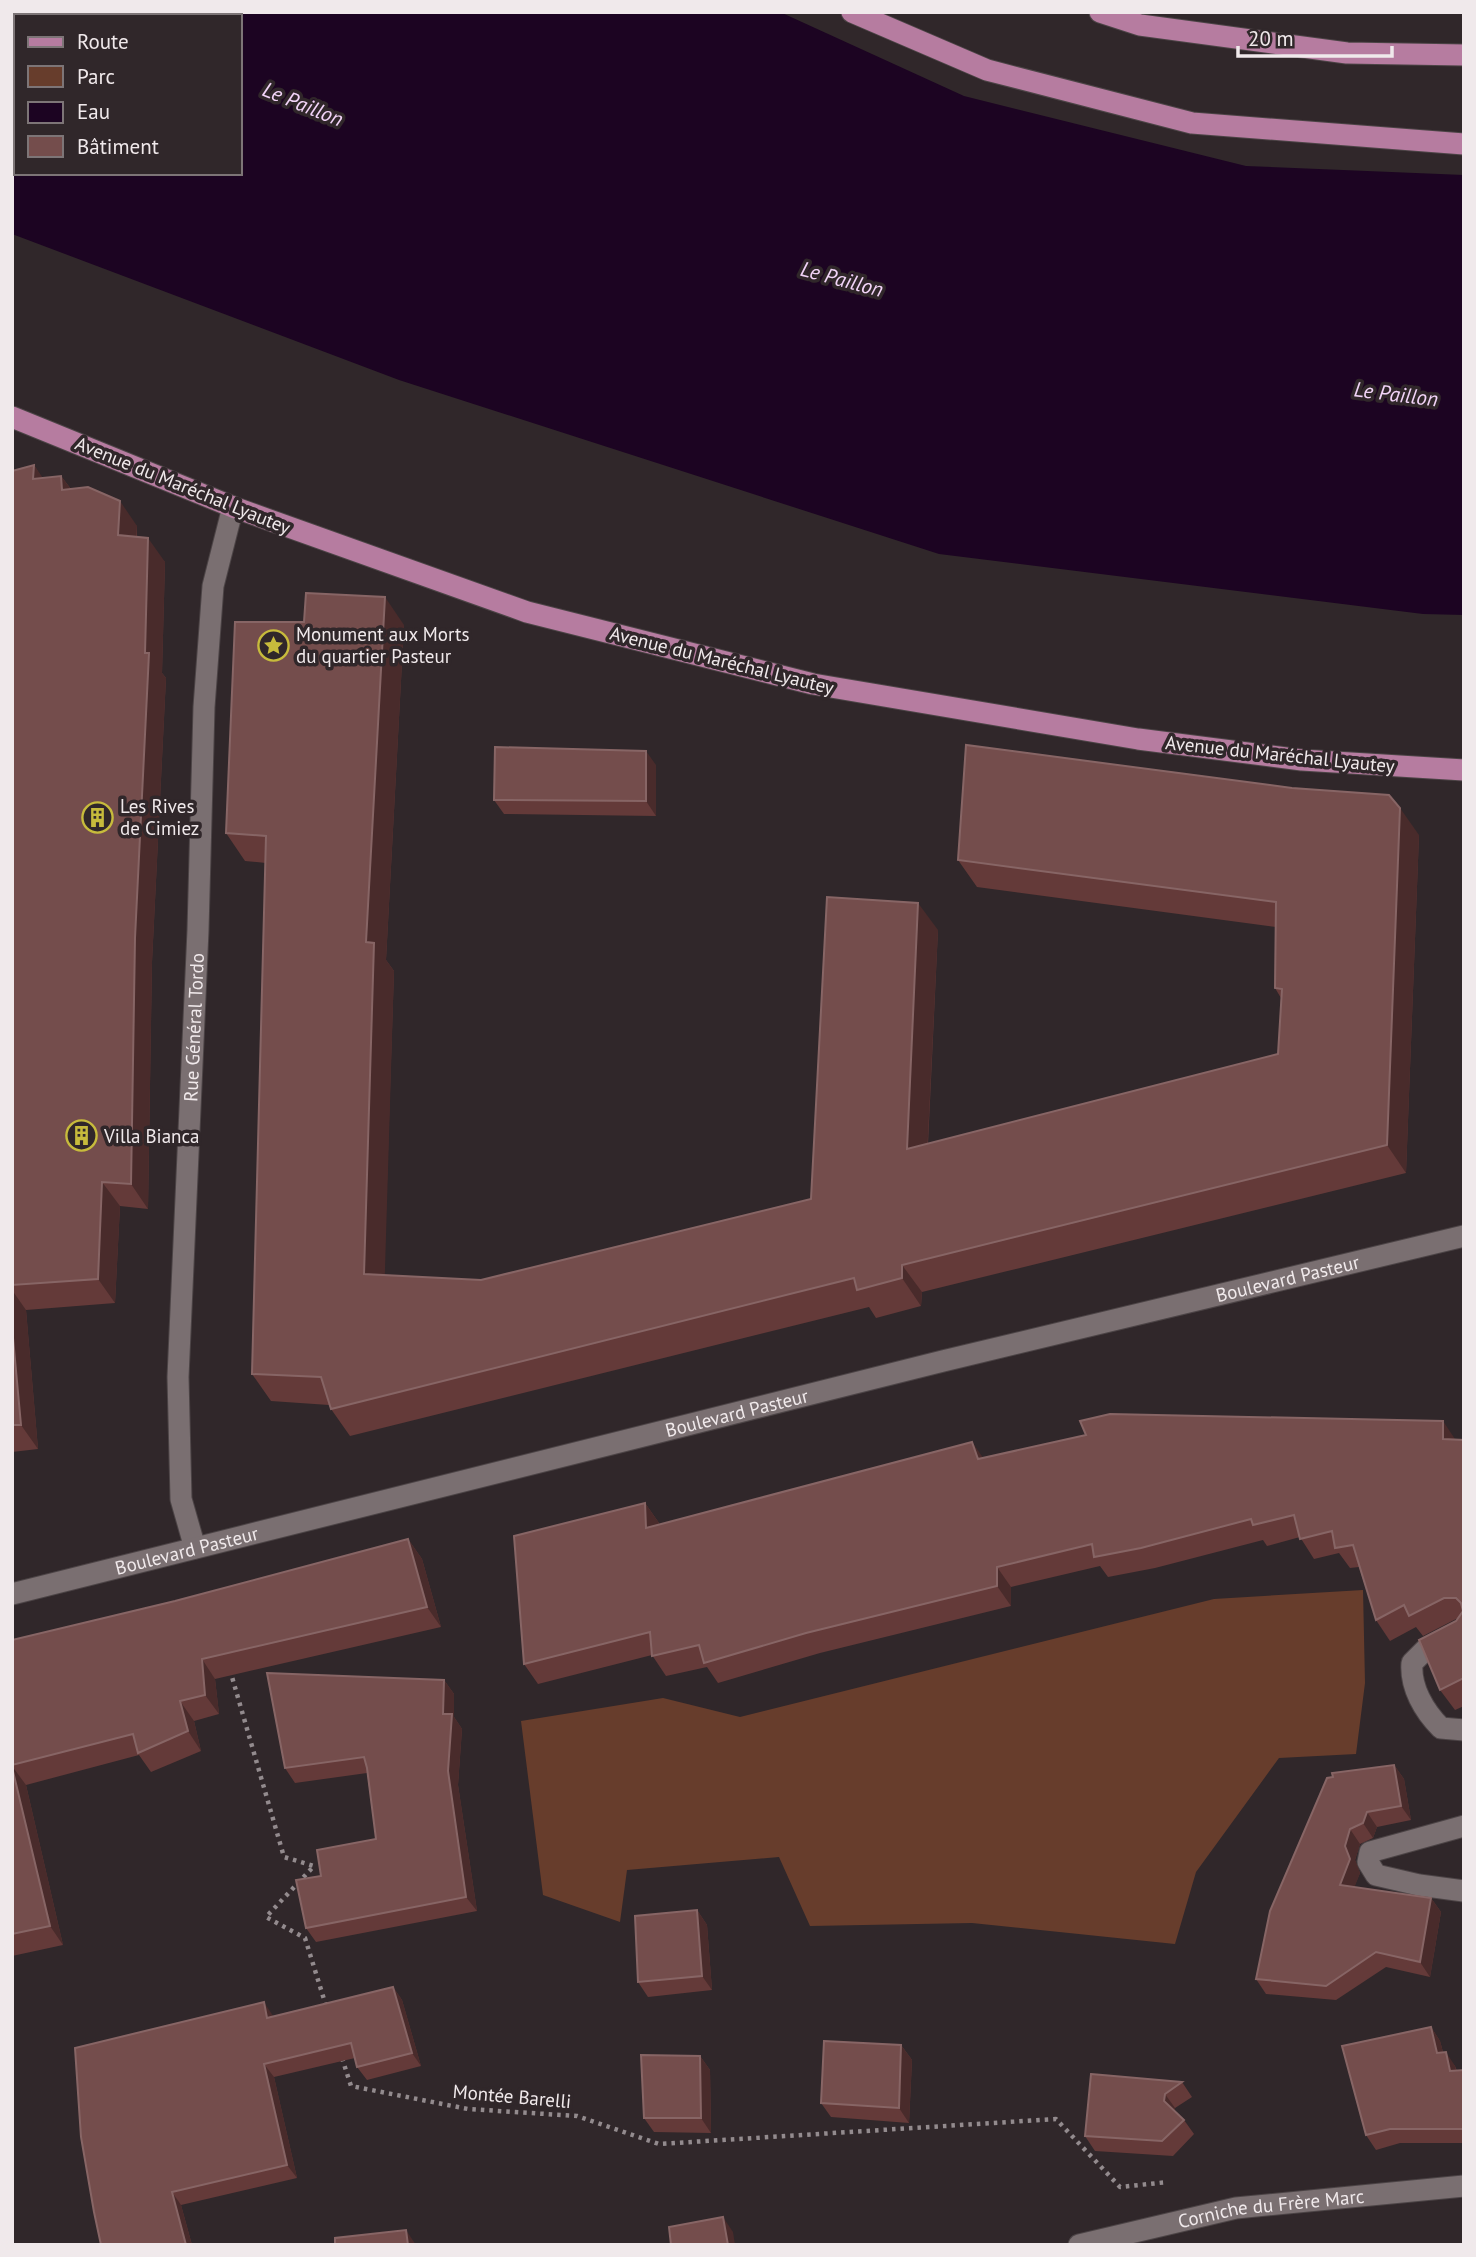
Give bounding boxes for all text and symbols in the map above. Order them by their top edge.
legend [14,14,242,175]
scale bar [1238,14,1392,58]
text: 20 m [1248,25,1294,52]
text: Route [77,28,129,55]
text: Parc [77,63,115,90]
water label: Le Paillon [259,76,347,132]
text: Eau [77,98,110,125]
text: Bâtiment [77,133,159,160]
water label: Le Paillon [798,255,886,303]
water label: Le Paillon [1352,375,1440,413]
street label: Avenue du Maréchal Lyautey [72,431,294,539]
street label: Avenue du Maréchal Lyautey [607,621,837,700]
place label: Monument aux Morts du quartier Pasteur [296,622,469,668]
place icon: Monument aux Morts du quartier Pasteur [256,628,290,662]
street label: Avenue du Maréchal Lyautey [1164,730,1396,778]
place label: Les Rives de Cimiez [120,794,199,840]
building icon: Les Rives de Cimiez [80,800,114,834]
street label: Rue Général Tordo [178,953,209,1102]
building icon: Villa Bianca [64,1119,98,1153]
place label: Villa Bianca [103,1124,199,1148]
street label: Boulevard Pasteur [1213,1249,1362,1307]
street label: Boulevard Pasteur [663,1383,811,1442]
street label: Boulevard Pasteur [113,1521,261,1580]
street label: Montée Barelli [452,2079,572,2113]
street label: Corniche du Frère Marc [1175,2184,1365,2233]

